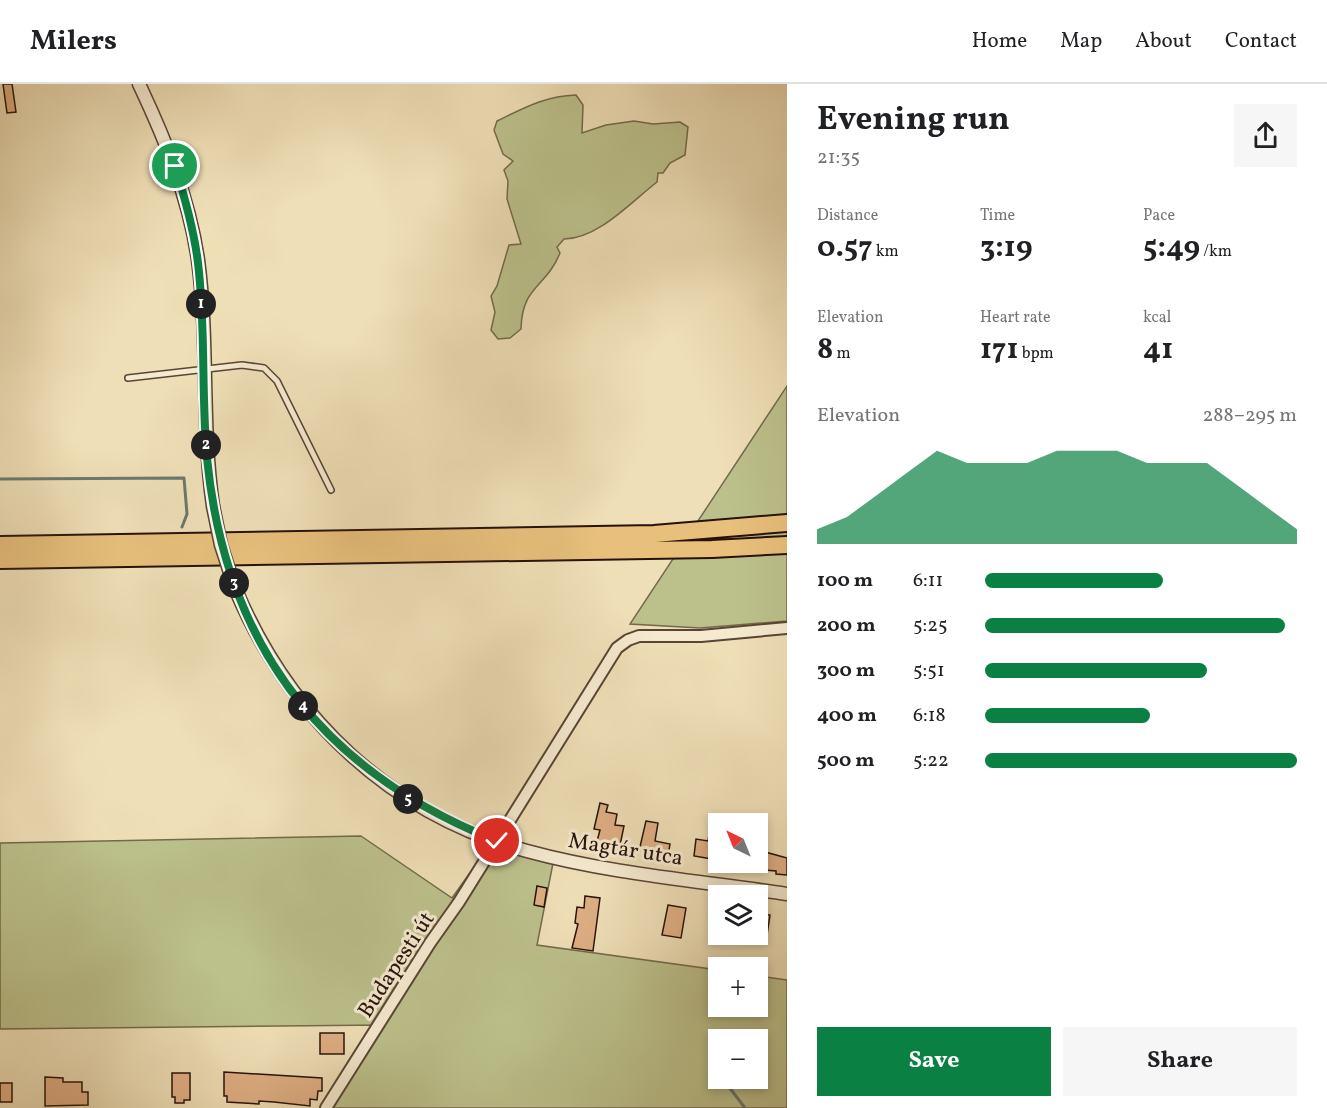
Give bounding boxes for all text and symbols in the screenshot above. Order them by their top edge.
text: Milers [30,22,117,61]
text: Home [972,27,1027,56]
text: Map [1060,27,1102,56]
text: About [1135,27,1192,56]
text: Contact [1225,27,1297,56]
text: Evening run [817,98,1010,144]
button: share [1234,104,1297,167]
pin [149,140,200,191]
text: 21:35 [817,144,860,172]
icon: arrive [158,149,191,182]
text: Distance [817,205,878,227]
text: Time [980,205,1015,227]
text: Pace [1143,205,1175,227]
text: 0.57 [817,227,872,269]
text: 3:19 [980,227,1032,269]
text: 5:49 [1143,227,1200,269]
text: km [872,241,899,263]
text: /km [1200,241,1232,263]
pin: 1 [186,289,216,319]
text: 1 [198,293,204,315]
text: Elevation [817,307,884,329]
text: Heart rate [980,307,1051,329]
text: kcal [1143,307,1171,329]
text: 8 [817,329,833,371]
text: 171 [980,329,1018,371]
text: 41 [1143,329,1173,371]
text: m [833,343,851,365]
text: bpm [1018,343,1054,365]
text: Elevation [817,402,900,430]
text: 288–295 m [1203,402,1297,430]
pin: 2 [191,430,221,460]
text: 2 [202,434,210,456]
text: 100 m [817,567,873,595]
text: 6:11 [913,567,943,595]
pin: 3 [219,568,249,598]
text: 3 [230,572,238,594]
text: 200 m [817,612,875,640]
text: 5:25 [913,612,948,640]
text: 300 m [817,657,875,685]
text: 5:51 [913,657,945,685]
pin: 4 [288,691,318,721]
text: 4 [298,695,308,717]
text: 400 m [817,702,877,730]
text: 6:18 [913,702,946,730]
text: 500 m [817,747,875,775]
text: 5:22 [913,747,949,775]
pin: 5 [393,784,423,814]
text: 5 [404,788,412,810]
north arrow [708,813,768,873]
map controls [708,813,768,1089]
pin [471,815,522,866]
icon: check [480,824,513,857]
street label: Magtár utca [566,826,685,875]
button: layers [708,885,768,945]
street label: Budapesti út [351,906,443,1024]
button: + [708,957,768,1017]
button: Save [817,1027,1051,1096]
button: Share [1063,1027,1297,1096]
button: − [708,1029,768,1089]

